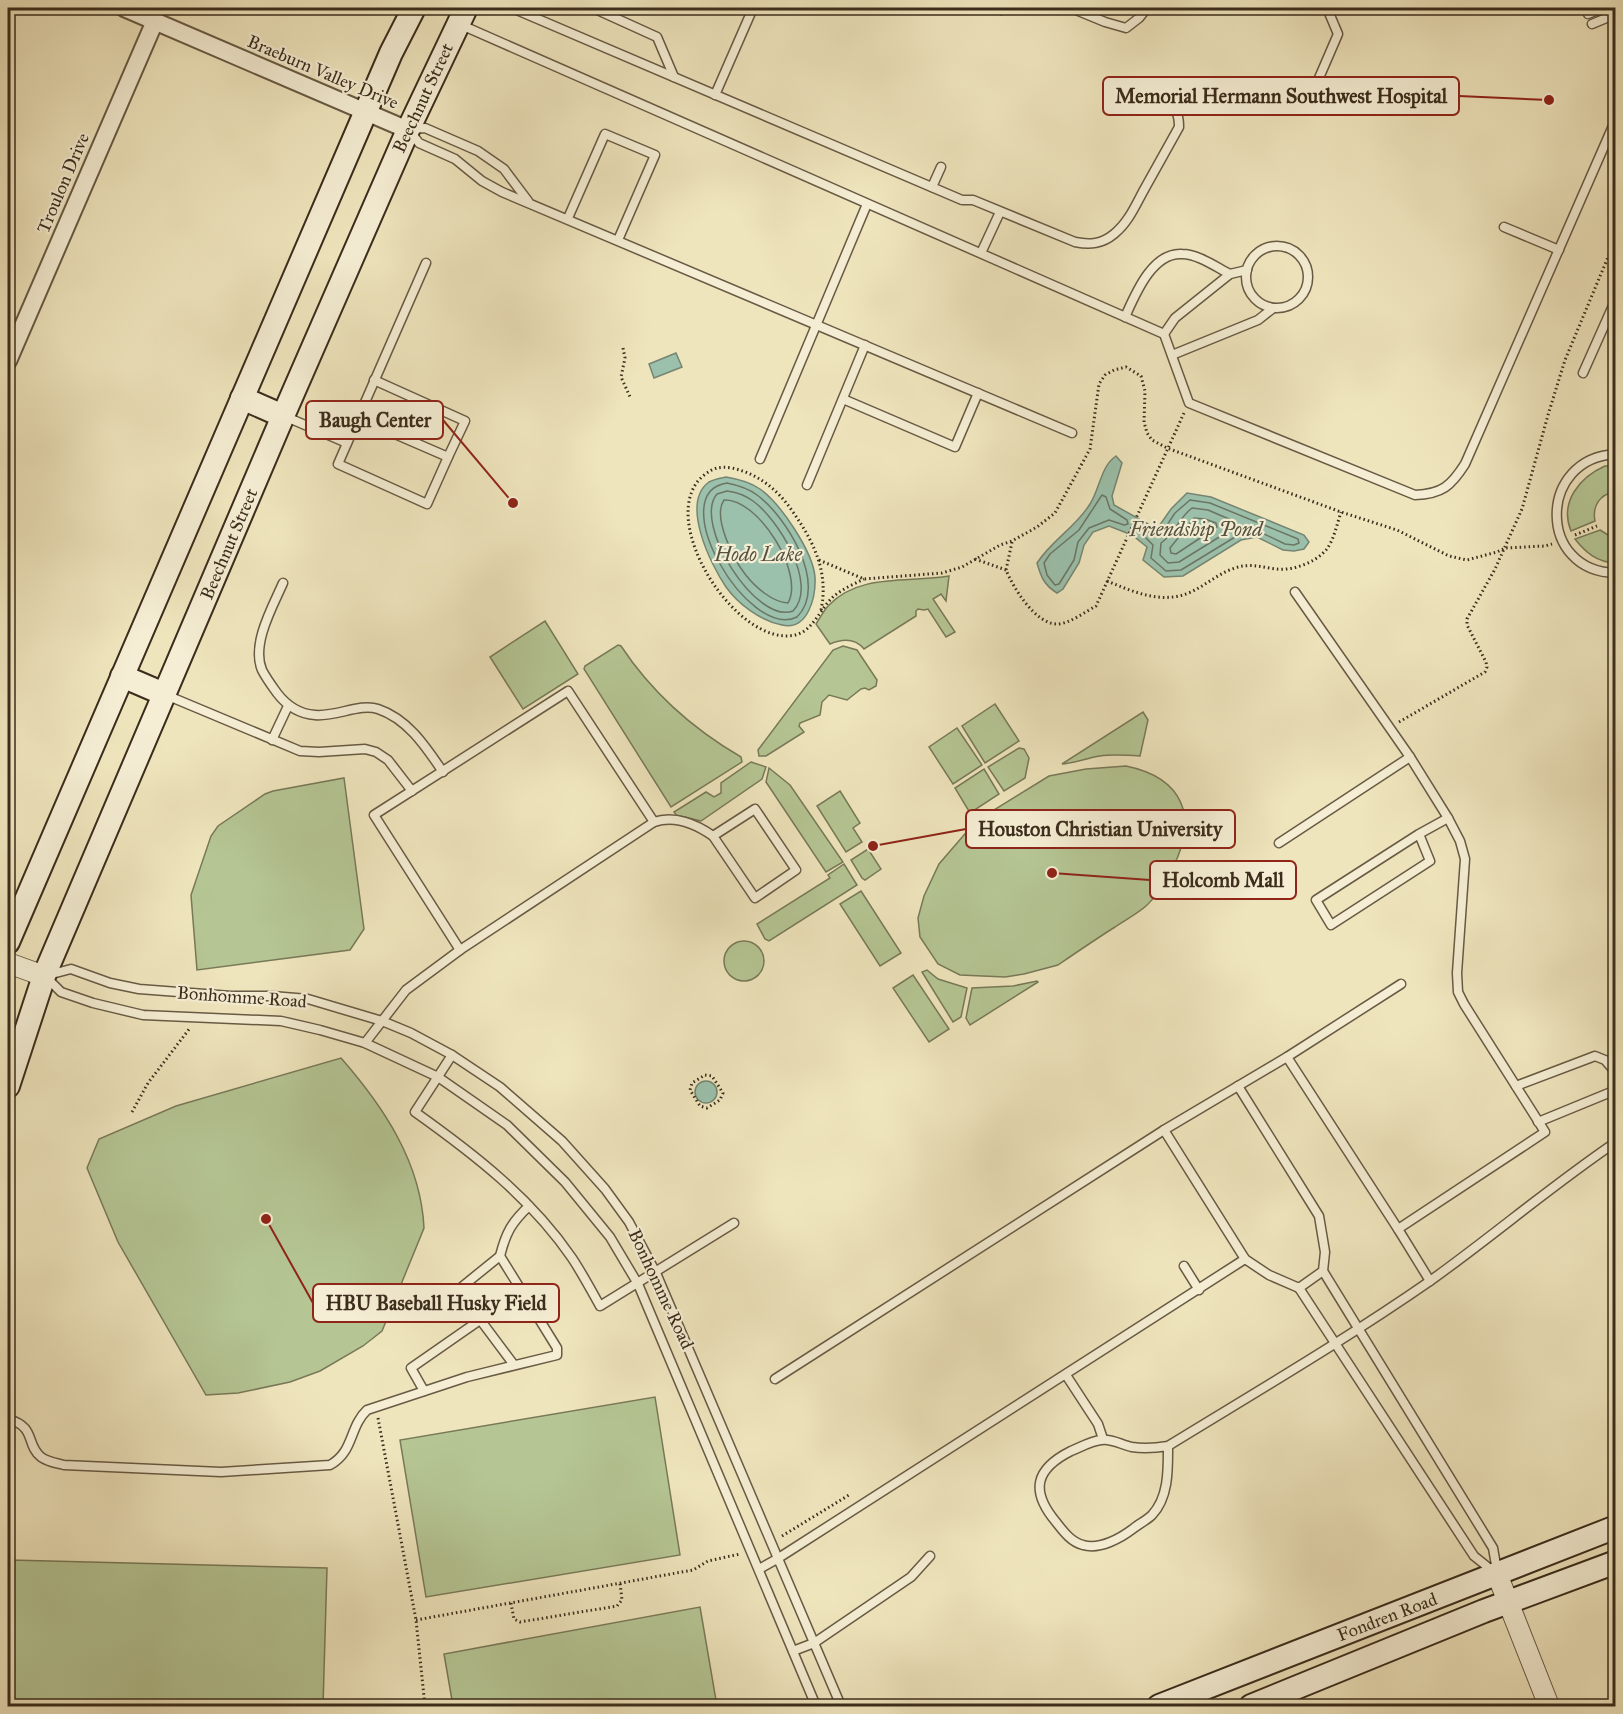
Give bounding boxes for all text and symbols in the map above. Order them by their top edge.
street label: Braeburn Valley Drive [244,30,402,114]
street label: Beechnut Street [388,39,458,156]
callout: Memorial Hermann Southwest Hospital [1103,77,1459,115]
text: Memorial Hermann Southwest Hospital [1115,84,1448,109]
street label: Troulon Drive [32,130,94,236]
callout: Baugh Center [306,401,443,439]
text: Baugh Center [319,408,432,433]
street label: Beechnut Street [196,484,263,603]
water label: Friendship Pond [1128,517,1264,542]
water label: Hodo Lake [713,542,802,566]
callout: Houston Christian University [966,810,1235,848]
text: Houston Christian University [978,817,1224,842]
callout: Holcomb Mall [1150,861,1296,899]
text: Holcomb Mall [1162,868,1284,892]
street label: Bonhomme Road [176,981,308,1013]
street label: Bonhomme Road [624,1226,698,1352]
callout: HBU Baseball Husky Field [313,1284,559,1322]
text: HBU Baseball Husky Field [325,1291,548,1316]
street label: Fondren Road [1334,1588,1440,1646]

